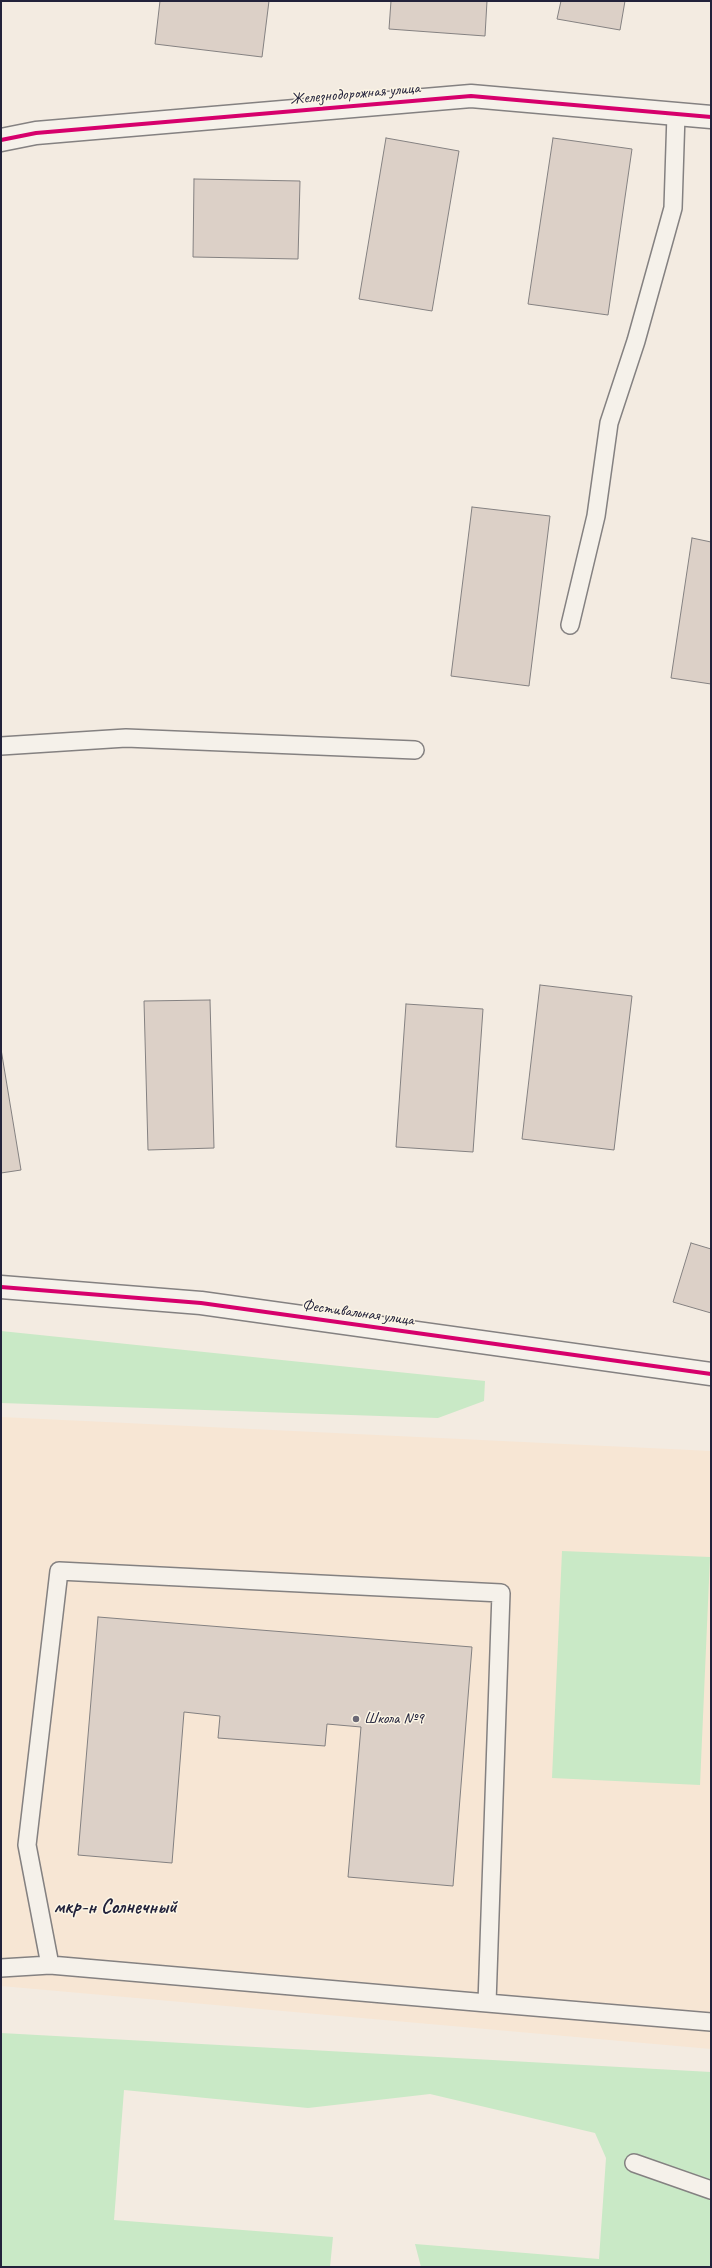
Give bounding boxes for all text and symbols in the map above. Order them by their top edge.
street label: Железнодорожная улица [289,79,421,109]
street label: Фестивальная улица [301,1296,415,1330]
place label: Школа №9 [364,1709,424,1729]
marker: Школа №9 [351,1714,361,1724]
district label: мкр-н Солнечный [53,1896,177,1920]

